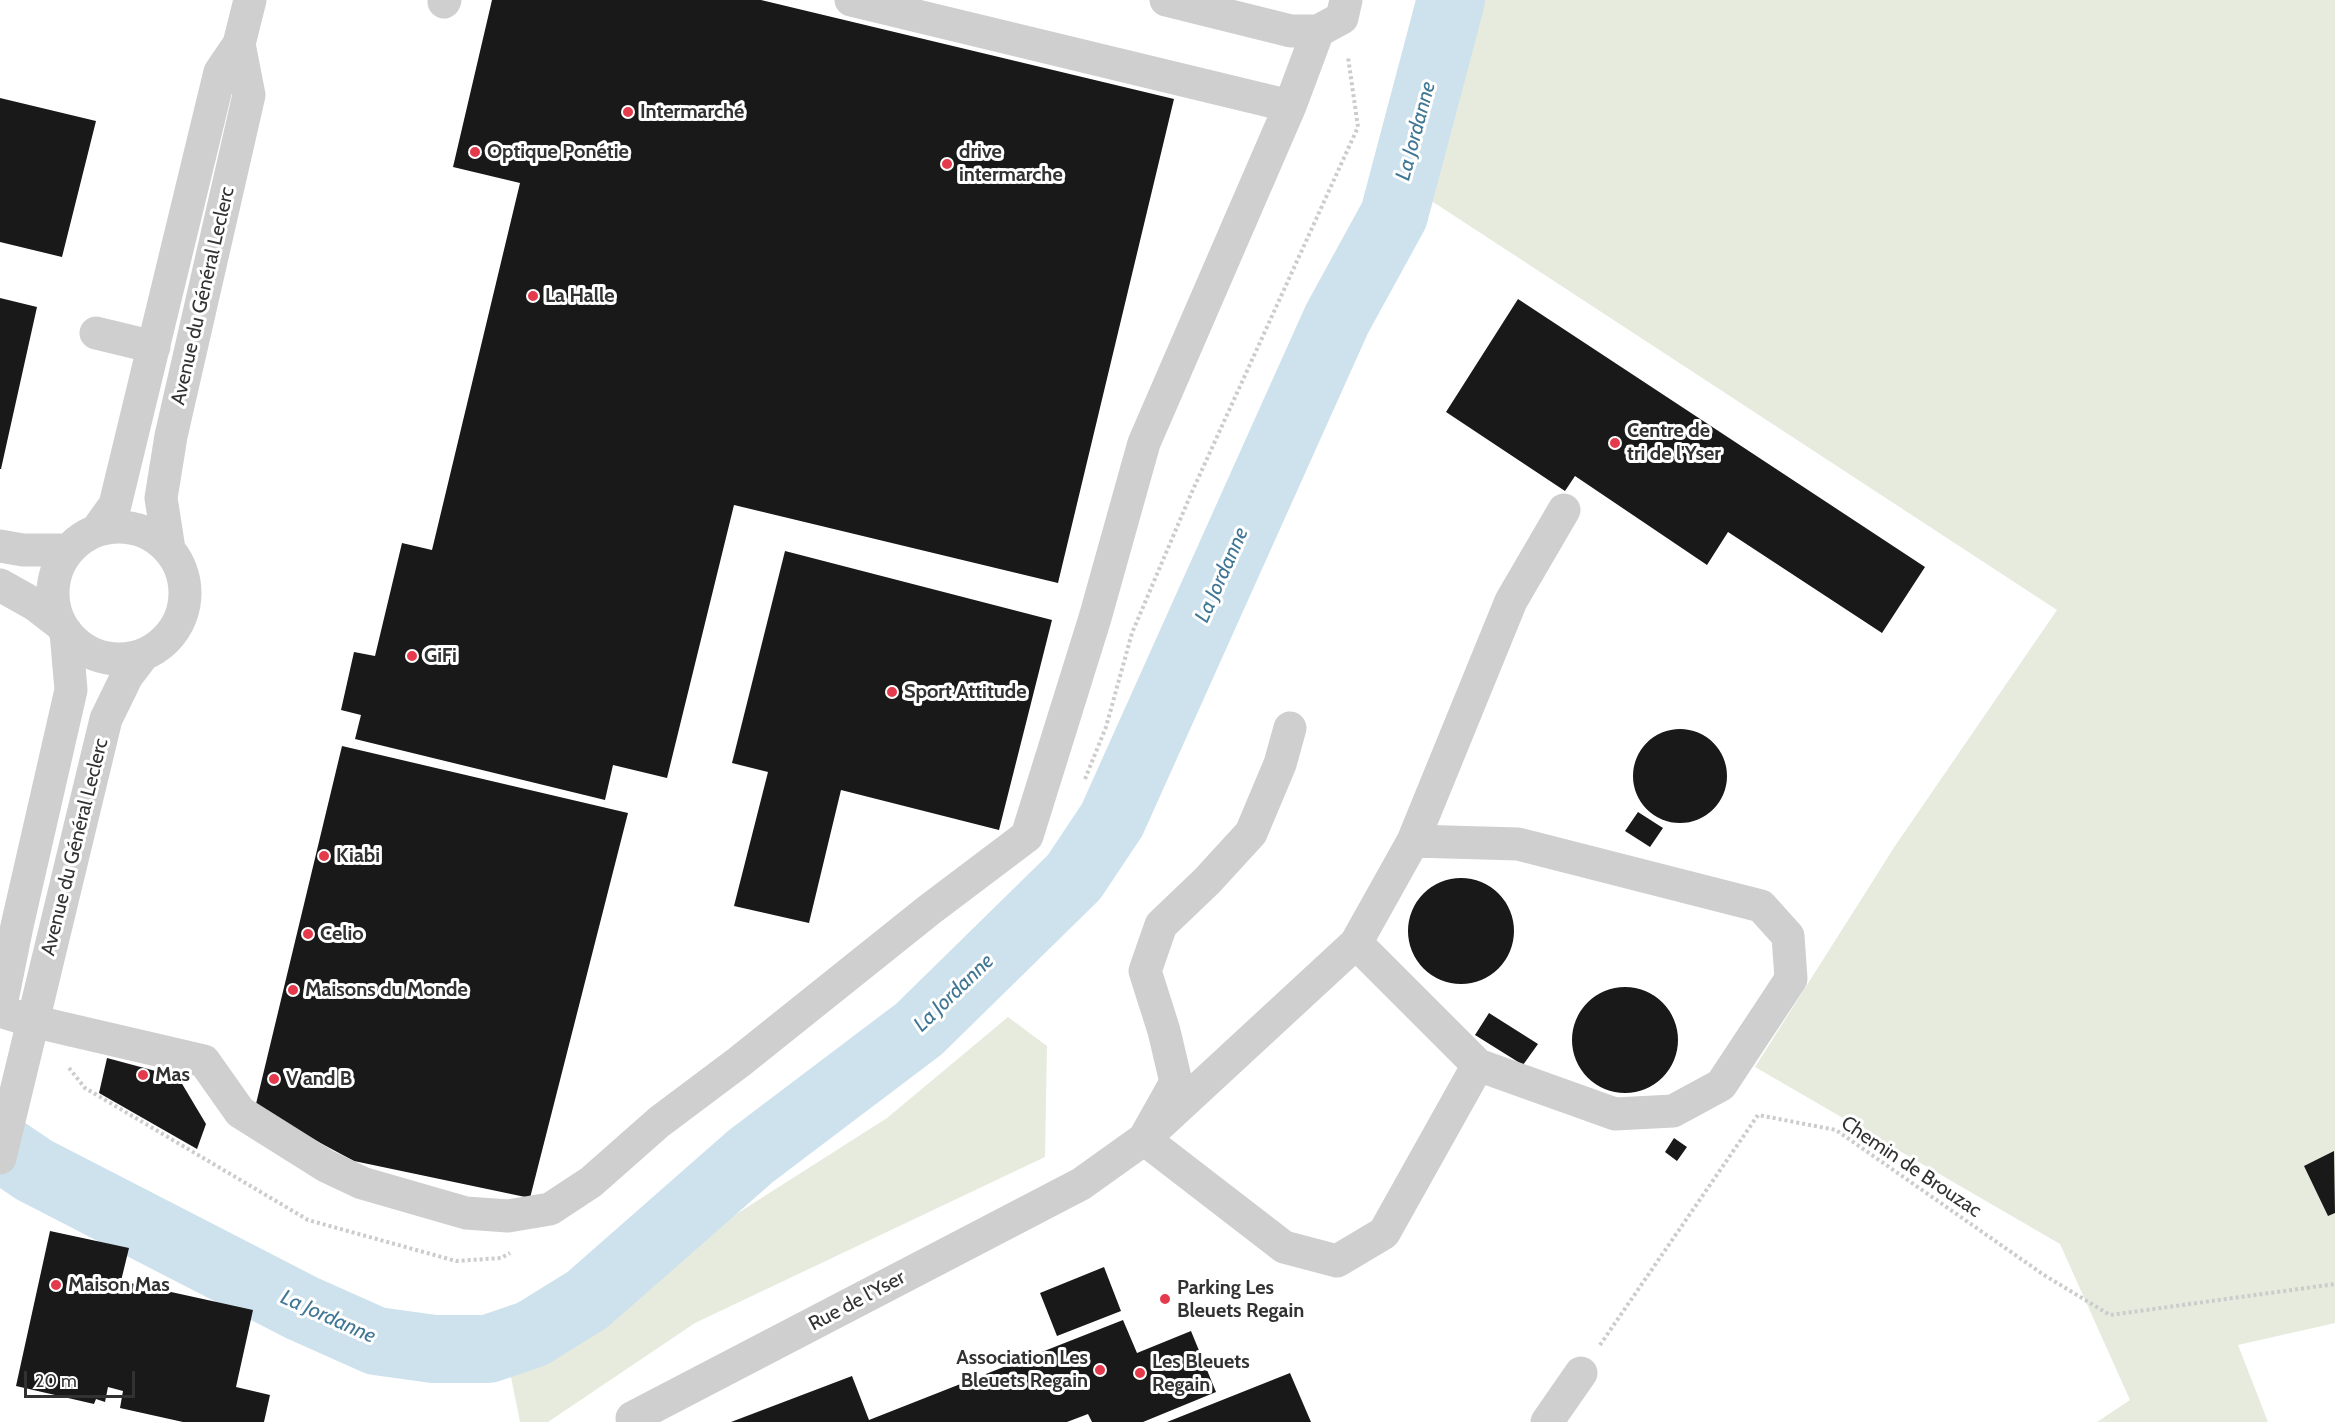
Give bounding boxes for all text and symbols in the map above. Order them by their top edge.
water label: La Jordanne [1391,79,1441,183]
place label: Intermarché [640,100,744,124]
marker: Intermarché [621,105,635,119]
place label: Optique Ponétie [487,140,629,164]
place label: drive intermarche [959,140,1063,187]
marker: Optique Ponétie [468,145,482,159]
marker: drive intermarche [940,157,954,171]
street label: Avenue du Général Leclerc [166,185,240,407]
place label: La Halle [545,284,615,308]
marker: La Halle [526,289,540,303]
place label: Centre de tri de l'Yser [1627,419,1721,466]
marker: Centre de tri de l'Yser [1608,436,1622,450]
water label: La Jordanne [1190,524,1254,626]
place label: GiFi [424,644,457,668]
marker: GiFi [405,649,419,663]
place label: Sport Attitude [904,680,1027,704]
marker: Sport Attitude [885,685,899,699]
street label: Avenue du Général Leclerc [36,736,114,958]
place label: Kiabi [336,844,380,868]
marker: Kiabi [317,849,331,863]
place label: Celio [320,922,364,946]
marker: Celio [301,927,315,941]
water label: La Jordanne [909,949,999,1037]
place label: Maisons du Monde [305,978,468,1002]
marker: Maisons du Monde [286,983,300,997]
place label: Mas [155,1063,190,1087]
place label: V and B [286,1067,352,1091]
marker: Mas [136,1068,150,1082]
marker: V and B [267,1072,281,1086]
street label: Chemin de Brouzac [1836,1111,1986,1223]
street label: Rue de l'Yser [805,1266,909,1336]
place label: Maison Mas [68,1273,170,1297]
place label: Parking Les Bleuets Regain [1177,1276,1304,1323]
marker: Maison Mas [49,1278,63,1292]
water label: La Jordanne [277,1285,379,1349]
marker: Parking Les Bleuets Regain [1158,1292,1172,1306]
place label: Association Les Bleuets Regain [956,1346,1088,1393]
place label: Les Bleuets Regain [1152,1350,1250,1397]
scale bar [27,1359,138,1397]
marker: Association Les Bleuets Regain [1093,1363,1107,1377]
marker: Les Bleuets Regain [1133,1366,1147,1380]
text: 20 m [35,1370,77,1392]

